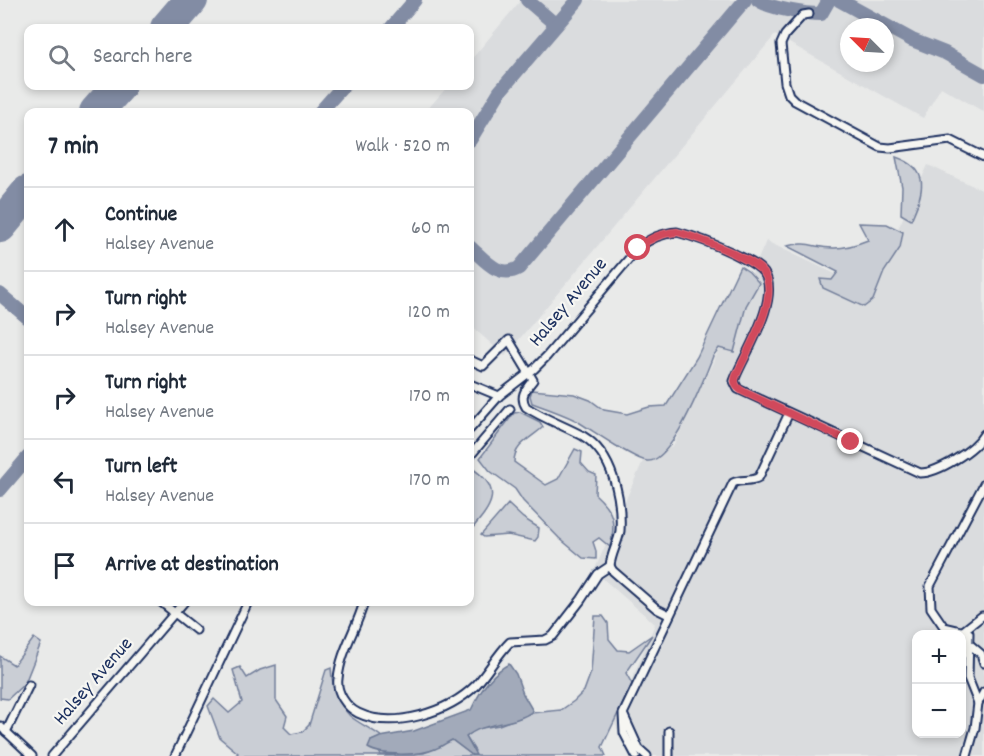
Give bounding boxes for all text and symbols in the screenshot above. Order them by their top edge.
north arrow [840,18,894,72]
search box [24,24,474,90]
icon: search [45,41,78,74]
text: Search here [93,42,192,73]
text: 7 min [48,129,99,166]
text: Walk · 520 m [355,133,450,161]
text: Continue [105,200,177,231]
icon: ahead [48,213,81,246]
text: 60 m [411,215,450,243]
text: Halsey Avenue [105,231,214,259]
route start [624,234,650,260]
street label: Halsey Avenue [523,252,615,354]
text: Turn right [105,284,187,315]
icon: right [48,297,81,330]
text: 120 m [408,299,450,327]
text: Halsey Avenue [105,315,214,343]
text: Turn right [105,368,187,399]
icon: right [48,381,81,414]
text: 170 m [409,383,450,411]
text: Halsey Avenue [105,399,214,427]
route end [837,428,863,454]
text: Turn left [105,452,177,483]
icon: left [48,465,81,498]
text: 170 m [409,467,450,495]
text: Halsey Avenue [105,483,214,511]
icon: arrive [48,549,81,582]
text: Arrive at destination [105,550,279,581]
map controls [912,630,966,738]
button: + [912,630,966,684]
street label: Halsey Avenue [48,632,140,732]
button: − [912,684,966,738]

